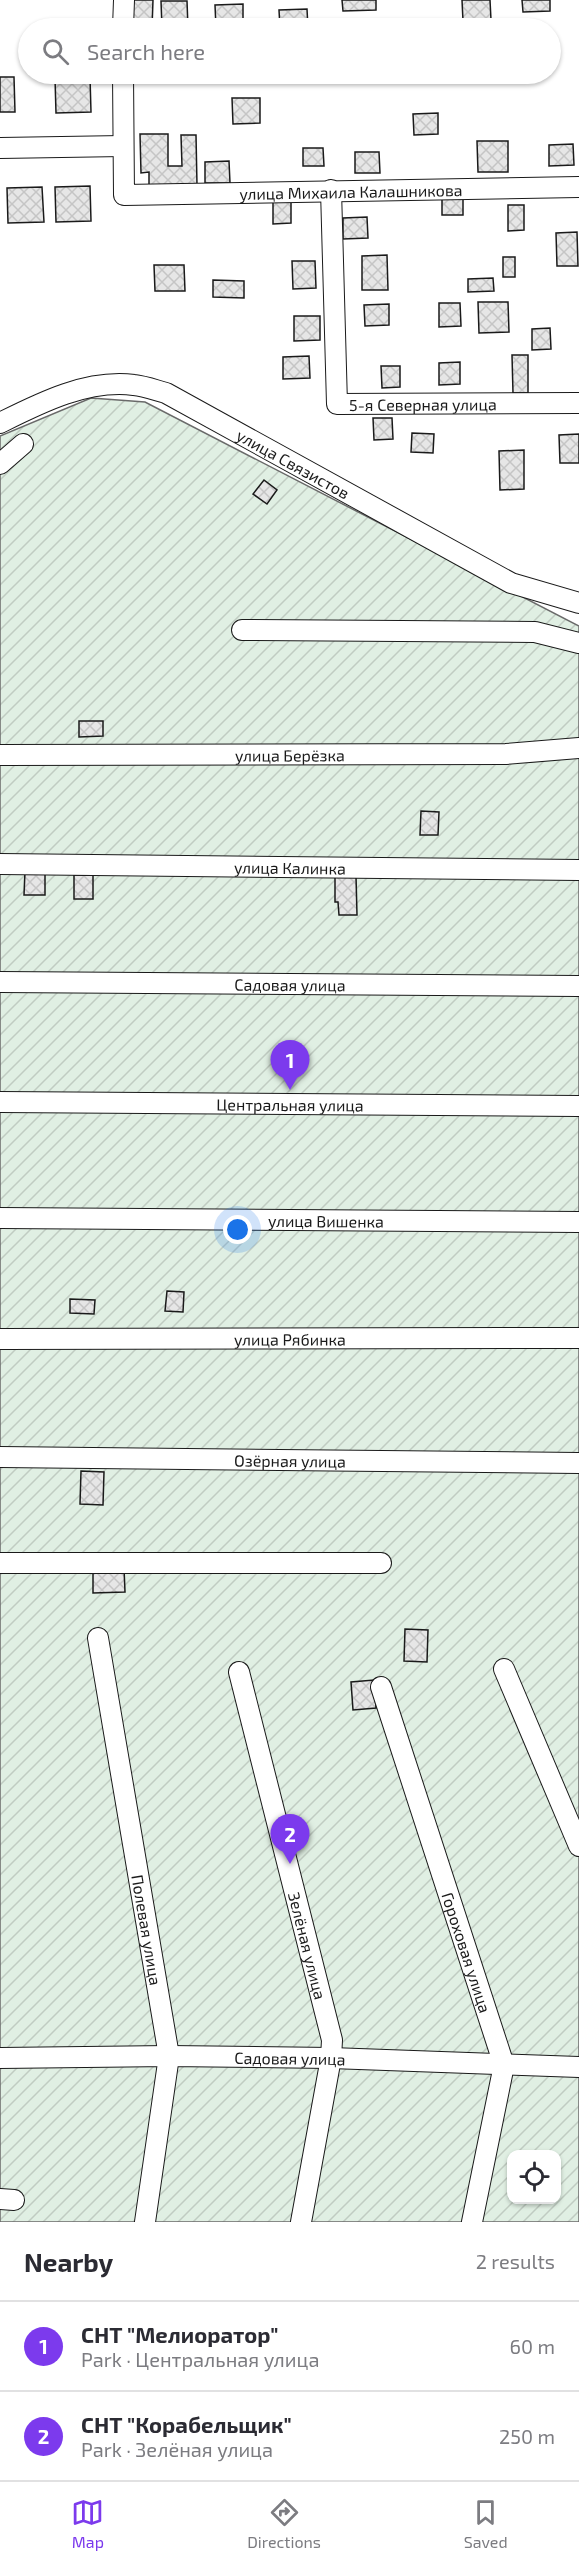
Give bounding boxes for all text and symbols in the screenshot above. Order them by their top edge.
search box [18,18,561,84]
icon: search [39,35,72,68]
text: Search here [87,38,205,64]
street label: улица Михаила Калашникова [239,180,463,203]
street label: 5-я Северная улица [349,394,497,414]
street label: улица Связистов [233,425,353,502]
street label: улица Берёзка [235,745,345,765]
street label: улица Калинка [234,857,346,877]
street label: Садовая улица [234,974,346,995]
pin: 1 [270,1040,310,1090]
street label: Центральная улица [216,1094,364,1115]
street label: улица Вишенка [268,1210,384,1230]
your location [223,1215,252,1244]
street label: улица Рябинка [234,1329,346,1349]
street label: Озёрная улица [234,1450,346,1471]
pin: 2 [270,1814,310,1864]
street label: Полевая улица [129,1873,166,1987]
street label: Зелёная улица [285,1890,331,2001]
street label: Гороховая улица [439,1890,496,2015]
street label: Садовая улица [234,2047,346,2068]
map controls [507,2150,561,2204]
button: locate [507,2150,561,2204]
text: Nearby [24,2246,113,2277]
text: 2 results [476,2249,555,2273]
text: СНТ "Мелиоратор" [81,2321,278,2347]
text: 1 [39,2334,48,2358]
text: 60 m [510,2334,555,2358]
text: Park · Центральная улица [81,2347,320,2371]
text: СНТ "Корабельщик" [81,2411,292,2437]
text: 2 [38,2424,49,2448]
text: 250 m [499,2424,555,2448]
text: Park · Зелёная улица [81,2437,273,2461]
tab: Map [71,2496,104,2551]
tab: Directions [247,2496,321,2551]
tab: Saved [464,2496,508,2551]

